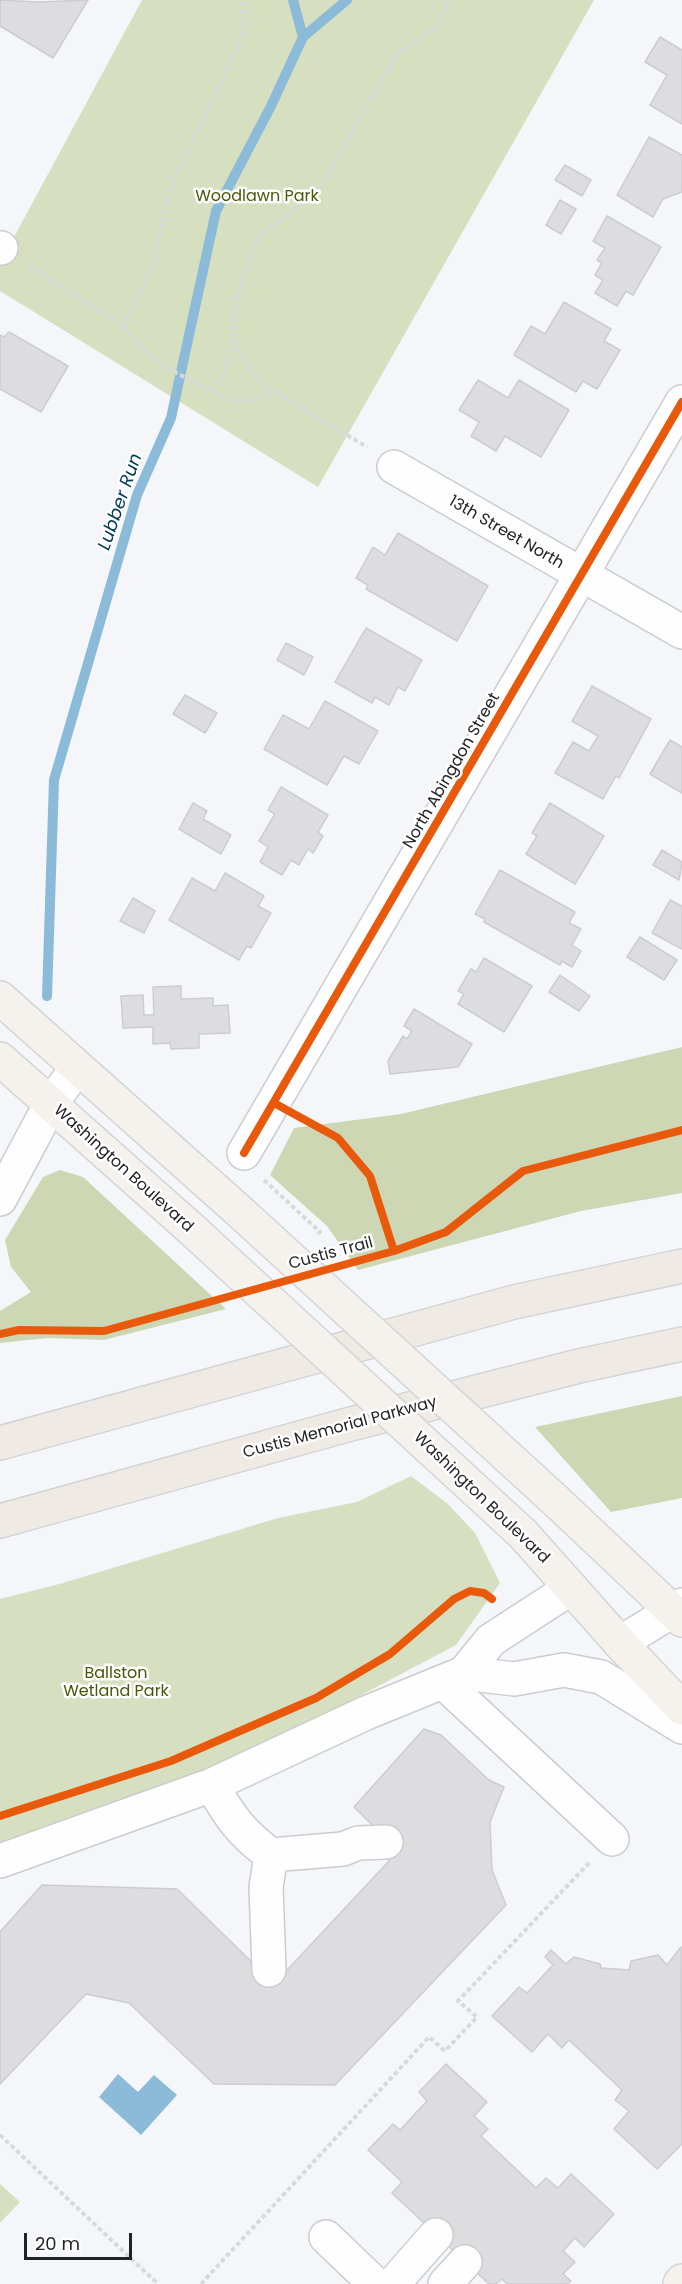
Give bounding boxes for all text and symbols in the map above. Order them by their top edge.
park label: Woodlawn Park [195,187,319,207]
water label: Lubber Run [94,451,148,553]
street label: 13th Street North [445,492,567,574]
street label: North Abingdon Street [399,690,505,852]
street label: Washington Boulevard [49,1101,197,1237]
street label: Custis Trail [287,1234,375,1274]
street label: Custis Memorial Parkway [241,1393,439,1463]
street label: Washington Boulevard [409,1428,553,1568]
park label: Ballston Wetland Park [63,1664,169,1702]
scale bar [27,2221,135,2259]
text: 20 m [35,2231,80,2256]

